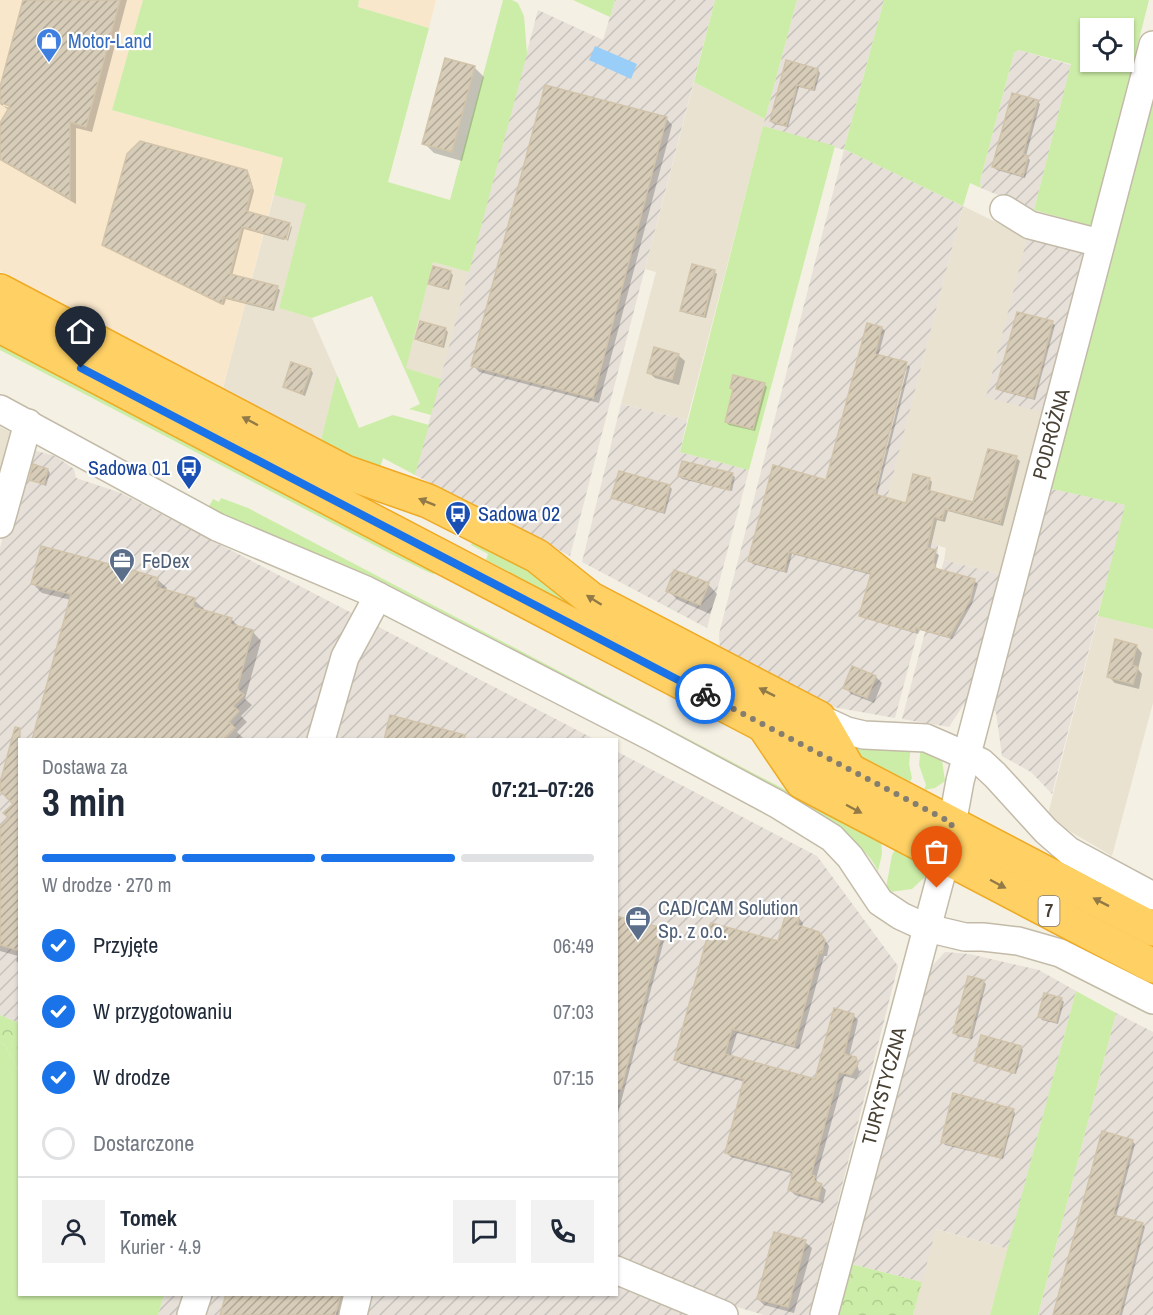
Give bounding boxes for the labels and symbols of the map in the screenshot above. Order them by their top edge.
shop icon: Motor-Land [34,26,64,64]
place label: Motor-Land [68,27,152,54]
pin [55,306,106,368]
street label: PODRÓŻNA [1025,385,1076,482]
one-way arrow [241,416,258,426]
bus stop icon: Sadowa 01 [174,453,204,491]
place label: Sadowa 01 [88,454,170,481]
one-way arrow [418,497,436,507]
bus stop icon: Sadowa 02 [443,499,473,537]
place label: Sadowa 02 [478,500,560,527]
office icon: FeDex [107,546,137,584]
place label: FeDex [142,547,190,574]
one-way arrow [586,595,603,606]
courier [675,664,735,724]
one-way arrow [758,687,775,696]
one-way arrow [846,804,863,814]
pin [911,826,962,888]
one-way arrow [989,879,1006,889]
place label: CAD/CAM Solution Sp. z o.o. [658,894,798,944]
road number: 7 [1038,896,1060,926]
one-way arrow [1092,897,1109,907]
office icon: CAD/CAM Solution Sp. z o.o. [623,904,653,942]
street label: TURYSTYCZNA [855,1024,912,1148]

